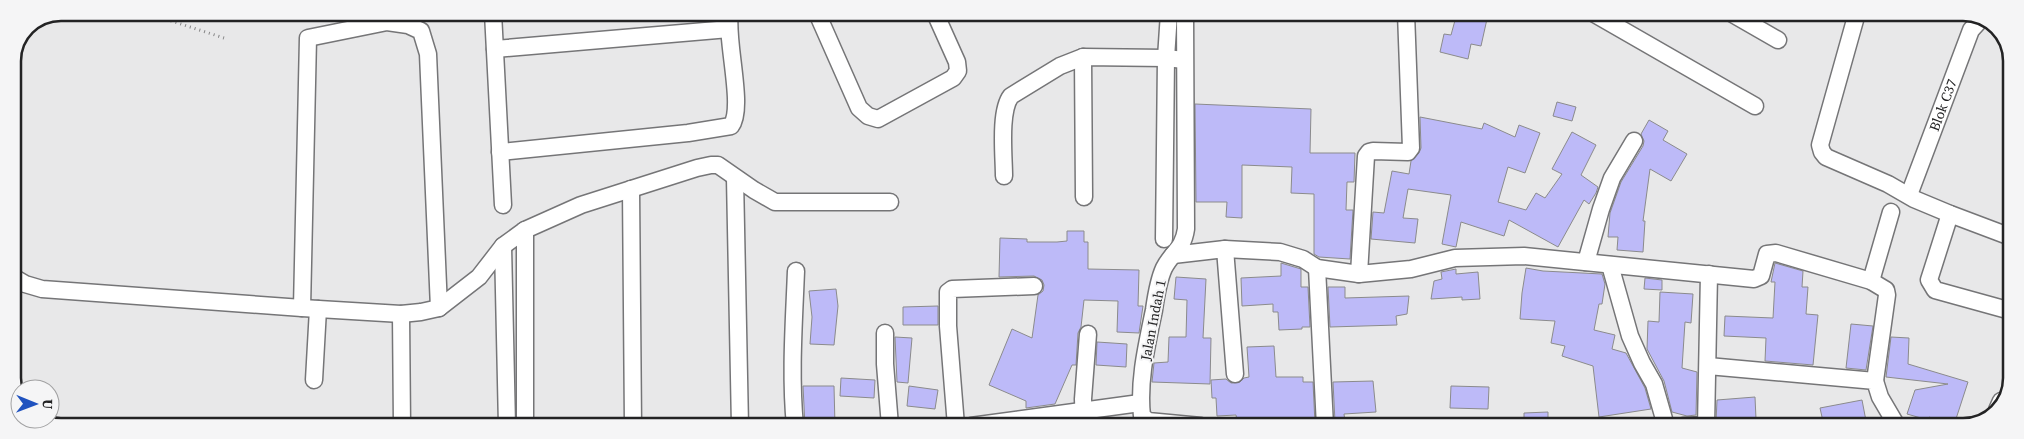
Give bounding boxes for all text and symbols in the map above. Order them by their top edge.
street label: Blok C37 [1924,76,1962,134]
street label: Jalan Indah 1 [1135,278,1171,363]
north arrow [10,379,60,429]
text: U [38,399,58,410]

